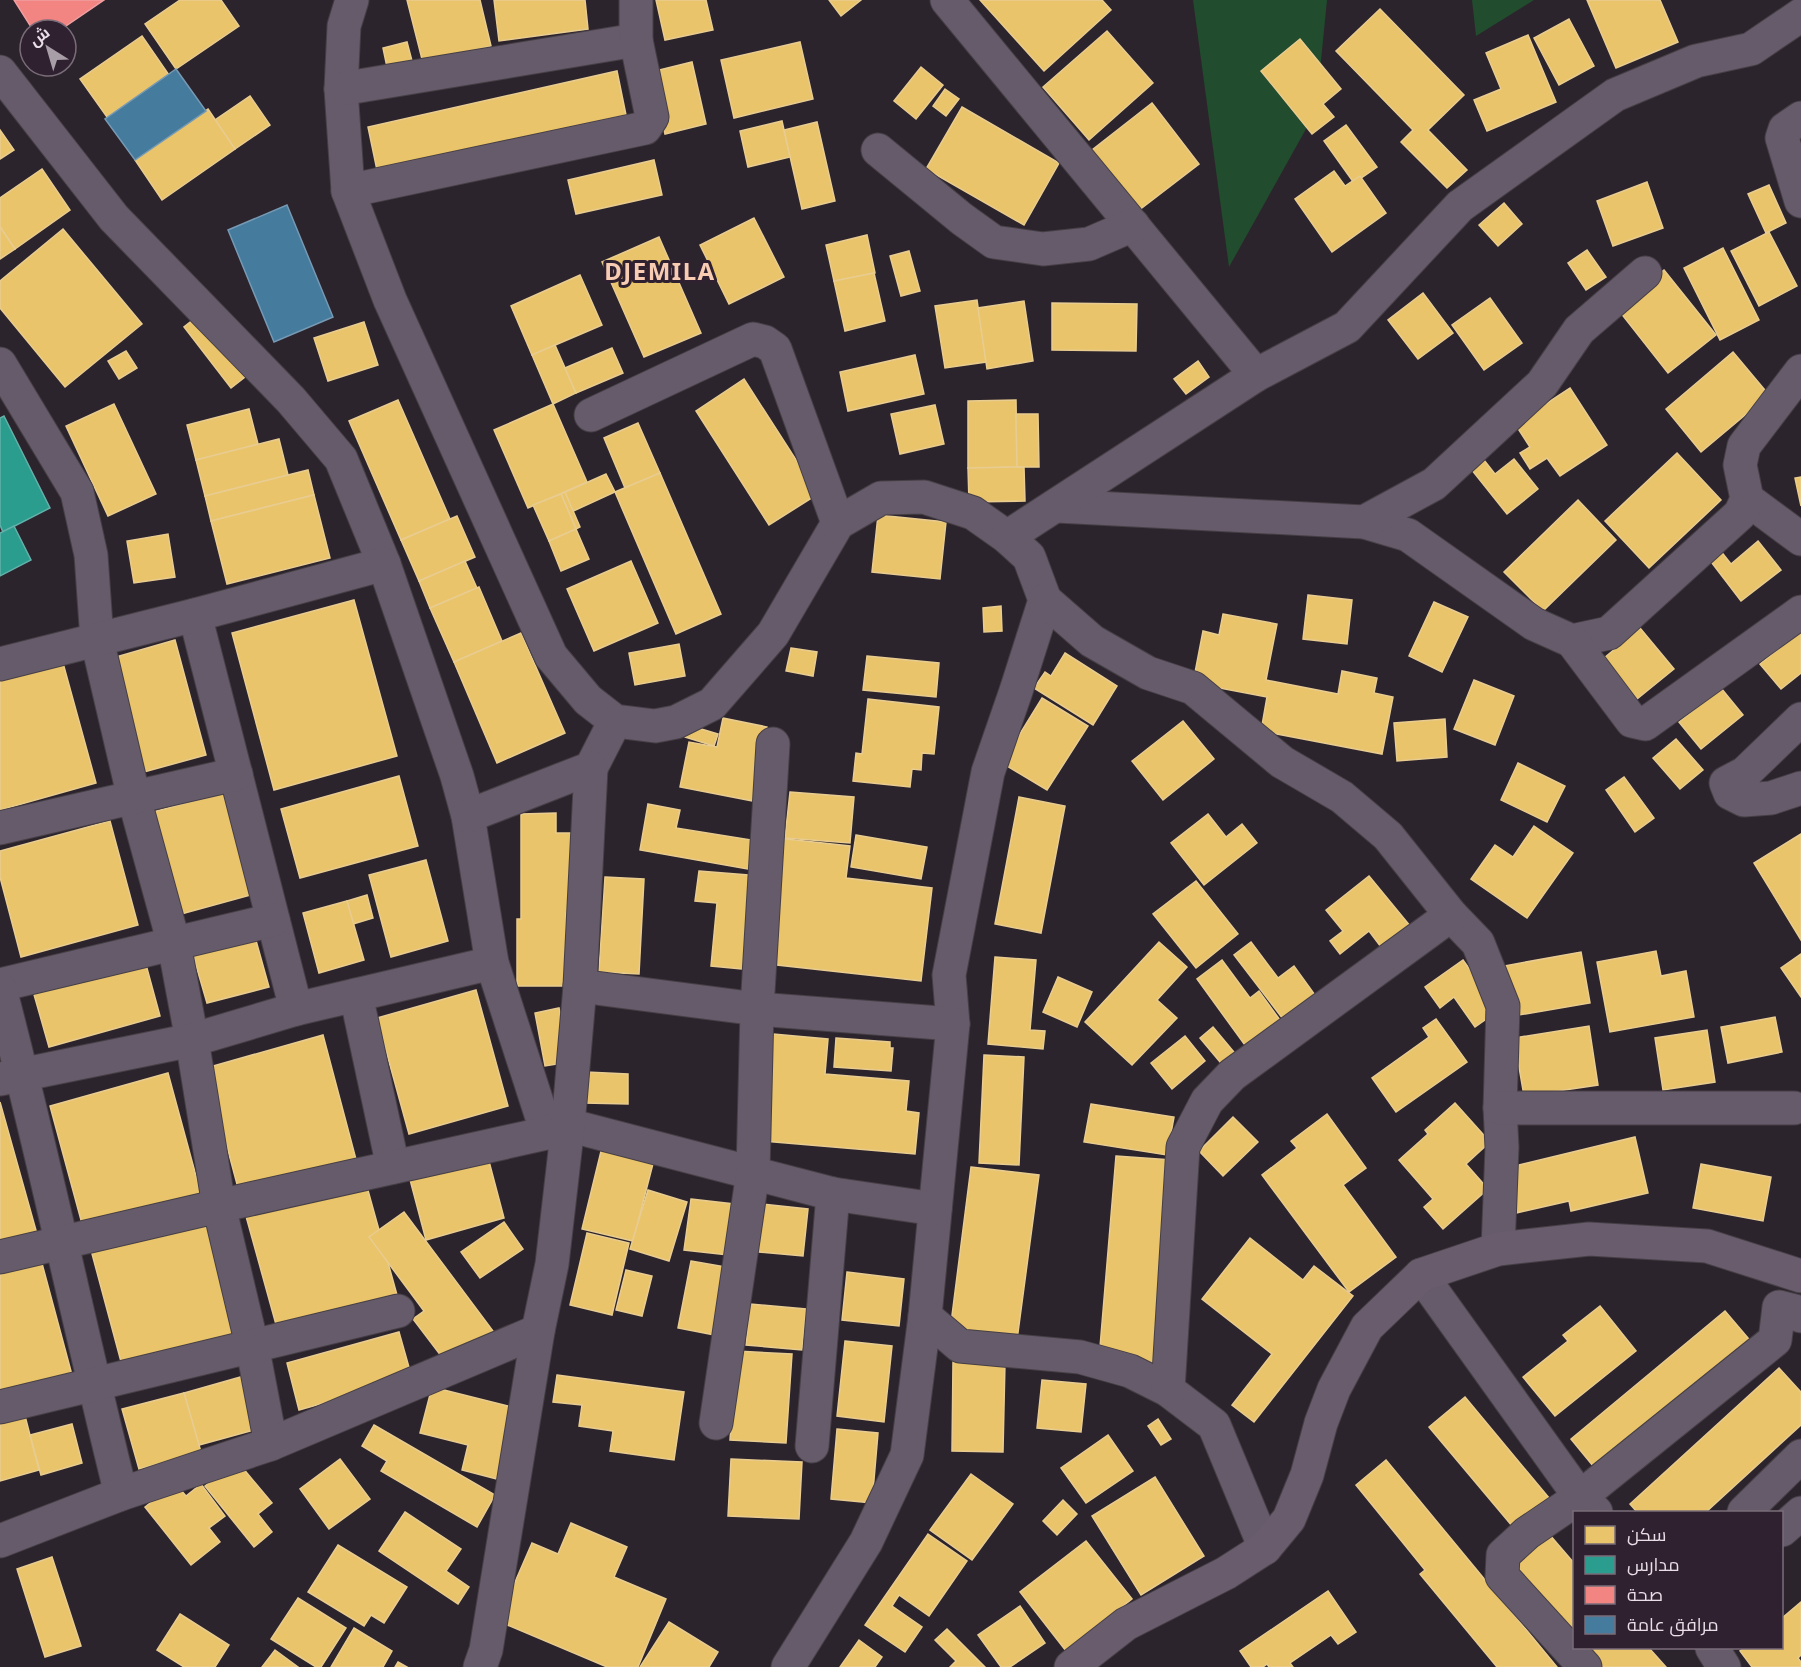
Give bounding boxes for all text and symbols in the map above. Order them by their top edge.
north arrow [18,18,78,78]
text: ش [24,21,54,51]
district label: DJEMILA [604,254,716,287]
legend [1573,1511,1783,1649]
text: سكن [1627,1522,1666,1546]
text: مدارس [1627,1552,1680,1576]
text: صحة [1627,1582,1663,1606]
text: مرافق عامة [1627,1612,1718,1637]

